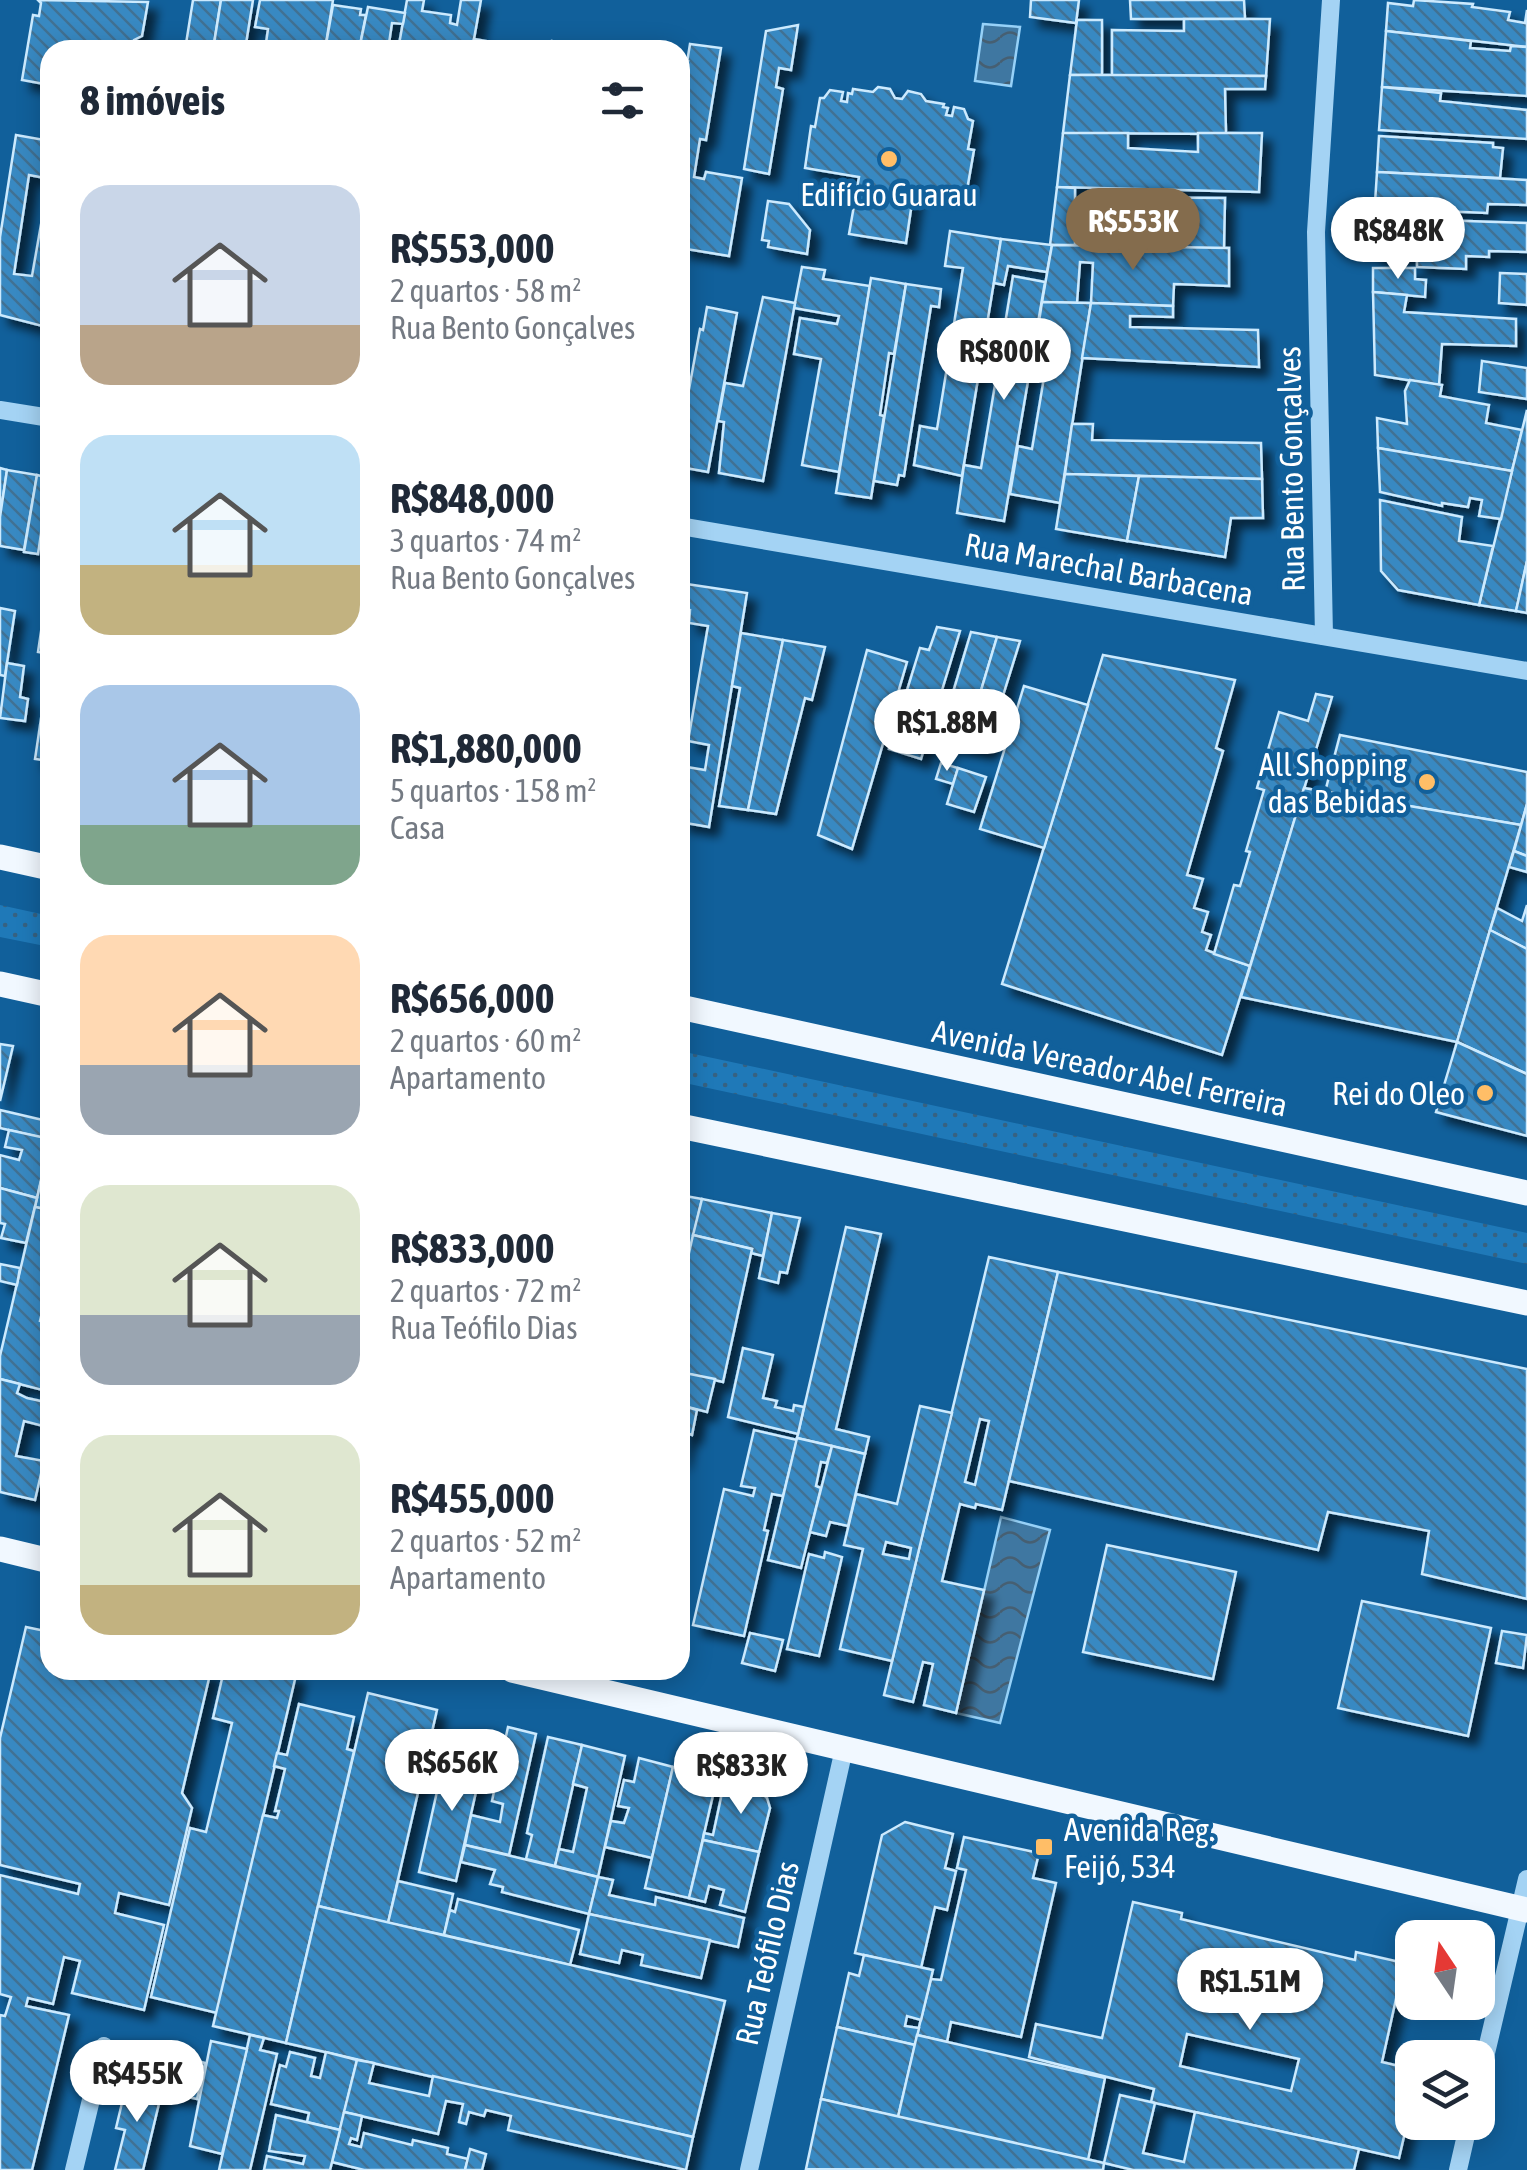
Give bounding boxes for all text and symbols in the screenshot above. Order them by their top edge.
icon: filters [595,73,650,128]
text: 8 imóveis [80,76,225,124]
marker: Edifício Guarau [878,148,900,170]
place label: Edifício Guarau [800,176,978,213]
pin: R$553K [1052,188,1214,273]
pin: R$848K [1317,197,1479,282]
text: R$553K [1088,202,1178,239]
text: R$848K [1353,211,1443,248]
text: R$553,000 [390,224,555,272]
icon: home [160,225,280,345]
text: 2 quartos · 58 m² [390,272,581,309]
text: Rua Bento Gonçalves [390,309,635,346]
pin: R$800K [923,318,1085,403]
text: R$800K [959,332,1049,369]
street label: Rua Bento Gonçalves [1270,346,1312,592]
text: R$848,000 [390,474,555,522]
icon: home [160,475,280,595]
text: 3 quartos · 74 m² [390,522,581,559]
street label: Rua Marechal Barbacena [962,525,1256,613]
text: Rua Bento Gonçalves [390,559,635,596]
pin: R$1.88M [855,689,1039,774]
text: R$1.88M [896,703,998,740]
text: R$1,880,000 [390,724,582,772]
icon: home [160,725,280,845]
place label: All Shopping das Bebidas [1259,746,1407,820]
marker: All Shopping das Bebidas [1416,771,1438,793]
text: 5 quartos · 158 m² [390,772,596,809]
text: Casa [390,809,445,846]
text: R$656,000 [390,974,555,1022]
icon: home [160,975,280,1095]
street label: Avenida Vereador Abel Ferreira [929,1012,1291,1124]
text: 2 quartos · 60 m² [390,1022,581,1059]
text: Apartamento [390,1059,546,1096]
place label: Rei do Oleo [1332,1075,1465,1112]
marker: Rei do Oleo [1474,1082,1496,1104]
text: R$833,000 [390,1224,555,1272]
icon: home [160,1225,280,1345]
text: 2 quartos · 72 m² [390,1272,581,1309]
text: Rua Teófilo Dias [390,1309,578,1346]
text: R$455,000 [390,1474,555,1522]
icon: home [160,1475,280,1595]
text: 2 quartos · 52 m² [390,1522,581,1559]
text: Apartamento [390,1559,546,1596]
pin: R$656K [371,1729,533,1814]
pin: R$833K [660,1732,822,1817]
text: R$656K [407,1743,497,1780]
text: R$833K [696,1746,786,1783]
place label: Avenida Reg. Feijó, 534 [1064,1811,1214,1885]
marker: Avenida Reg. Feijó, 534 [1033,1836,1055,1858]
street label: Rua Teófilo Dias [728,1857,806,2049]
north arrow [1395,1920,1495,2020]
map controls [1395,1920,1495,2140]
pin: R$1.51M [1158,1948,1342,2033]
text: R$1.51M [1199,1962,1301,1999]
pin: R$455K [56,2040,218,2125]
button: layers [1395,2040,1495,2140]
text: R$455K [92,2054,182,2091]

